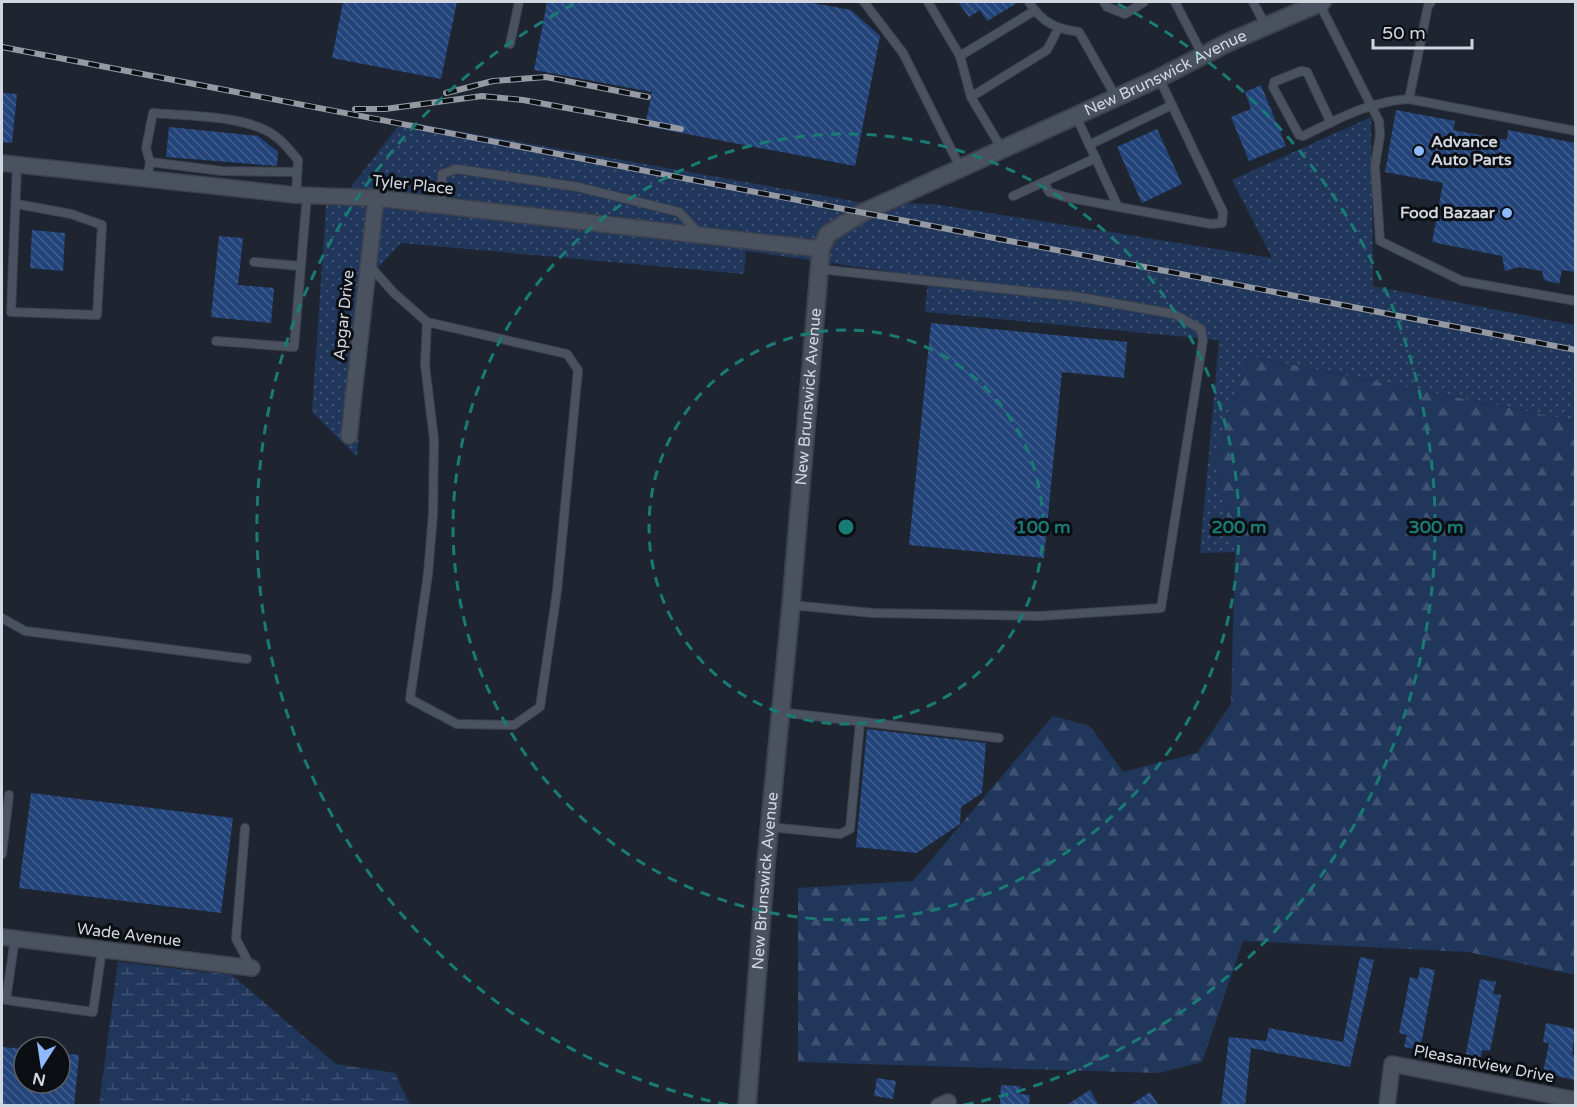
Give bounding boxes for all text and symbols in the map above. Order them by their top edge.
scale bar [1373,12,1472,50]
text: 50 m [1382,22,1426,44]
street label: New Brunswick Avenue [1081,26,1250,121]
place label: Advance Auto Parts [1431,132,1512,170]
marker: Advance Auto Parts [1412,144,1426,158]
street label: Tyler Place [371,171,455,199]
place label: Food Bazaar [1400,203,1496,223]
marker: Food Bazaar [1500,206,1514,220]
street label: Apgar Drive [329,269,359,361]
street label: New Brunswick Avenue [791,307,826,486]
text: 100 m [1015,516,1071,538]
text: 200 m [1211,516,1267,538]
text: 300 m [1408,516,1464,538]
centre of rings [836,517,856,537]
street label: New Brunswick Avenue [748,791,783,970]
street label: Wade Avenue [76,919,182,951]
north arrow [12,1035,72,1095]
street label: Pleasantview Drive [1412,1041,1556,1087]
text: N [31,1068,47,1090]

